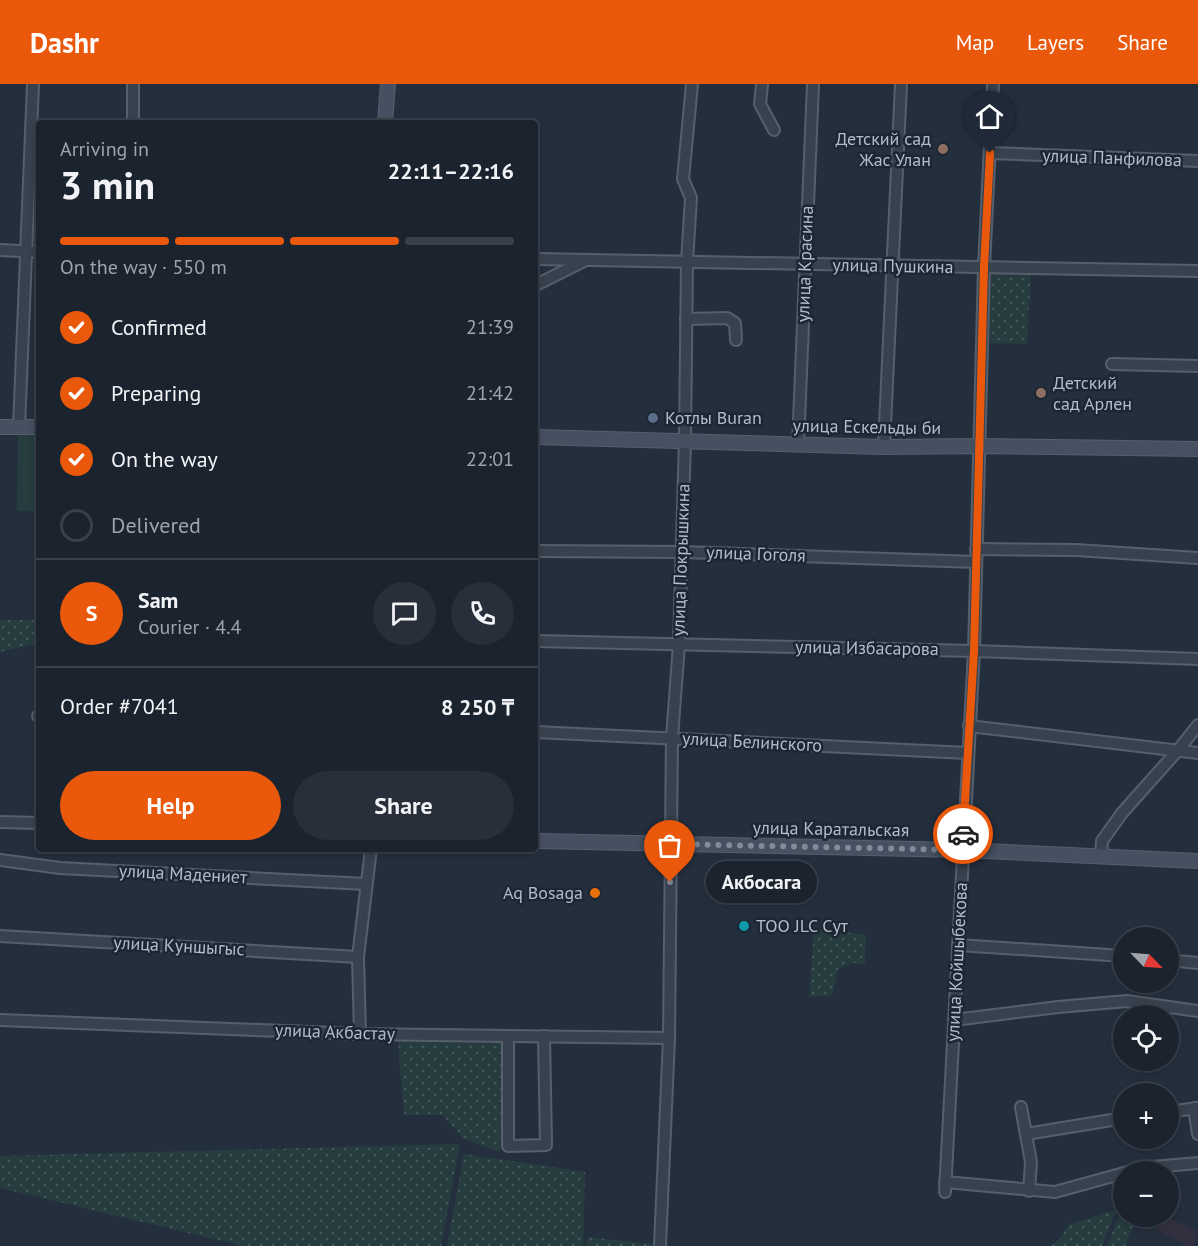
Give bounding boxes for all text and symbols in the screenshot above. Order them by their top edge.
text: Dashr [30,24,99,61]
text: Map [956,29,994,56]
text: Layers [1027,29,1084,56]
text: Share [1117,29,1168,56]
pin [964,91,1015,153]
icon: home [973,100,1006,133]
place label: Детский сад Жас Улан [835,127,931,171]
text: Arriving in [60,136,149,162]
marker: Детский сад Жас Улан [936,142,950,156]
street label: улица Панфилова [1042,144,1182,171]
text: 22:11–22:16 [388,157,514,185]
text: 3 min [60,159,155,210]
street label: улица Красина [791,205,818,323]
street label: улица Пушкина [832,253,954,278]
text: On the way · 550 m [60,254,227,280]
icon: check [60,311,93,344]
text: Confirmed [111,313,207,341]
text: 21:39 [466,314,514,340]
place label: Детский сад Арлен [1053,371,1132,415]
icon: check [60,377,93,410]
text: Preparing [111,379,201,407]
text: 21:42 [466,380,514,406]
marker: Детский сад Арлен [1034,386,1048,400]
place label: Котлы Buran [665,406,762,429]
marker: Котлы Buran [646,411,660,425]
street label: улица Ескельды би [792,414,942,439]
icon: check [60,443,93,476]
text: On the way [111,445,218,473]
text: 22:01 [466,446,514,472]
street label: улица Покрышкина [666,483,695,637]
text: Delivered [111,511,201,539]
street label: улица Гоголя [706,540,806,567]
button: chat [373,582,436,645]
button: phone [451,582,514,645]
text: Sam [138,586,178,614]
text: S [86,599,97,627]
text: Courier · 4.4 [138,614,241,640]
street label: улица Избасарова [795,635,939,660]
text: Order #7041 [60,692,179,720]
text: 8 250 ₸ [441,693,514,721]
street label: улица Белинского [681,726,823,757]
button: Help [60,771,281,840]
button: Share [293,771,514,840]
courier [933,804,993,864]
street label: улица Каратальская [752,816,910,841]
icon: car [947,818,980,851]
pin [644,820,695,882]
icon: bag [653,829,686,862]
street label: улица Мадениет [118,859,249,888]
callout: Акбосага [706,861,817,903]
text: Акбосага [722,869,801,895]
place label: Aq Bosaga [503,881,583,904]
street label: улица Койшыбекова [941,882,972,1042]
marker: Aq Bosaga [588,886,602,900]
place label: ТОО JLC Сут [756,914,849,937]
marker: ТОО JLC Сут [737,919,751,933]
north arrow [1113,927,1179,993]
map controls [1113,927,1179,1227]
street label: улица Куншыгыс [113,931,245,960]
button: locate [1113,1005,1179,1071]
street label: улица Акбастау [275,1018,396,1045]
button: + [1113,1083,1179,1149]
button: − [1113,1161,1179,1227]

